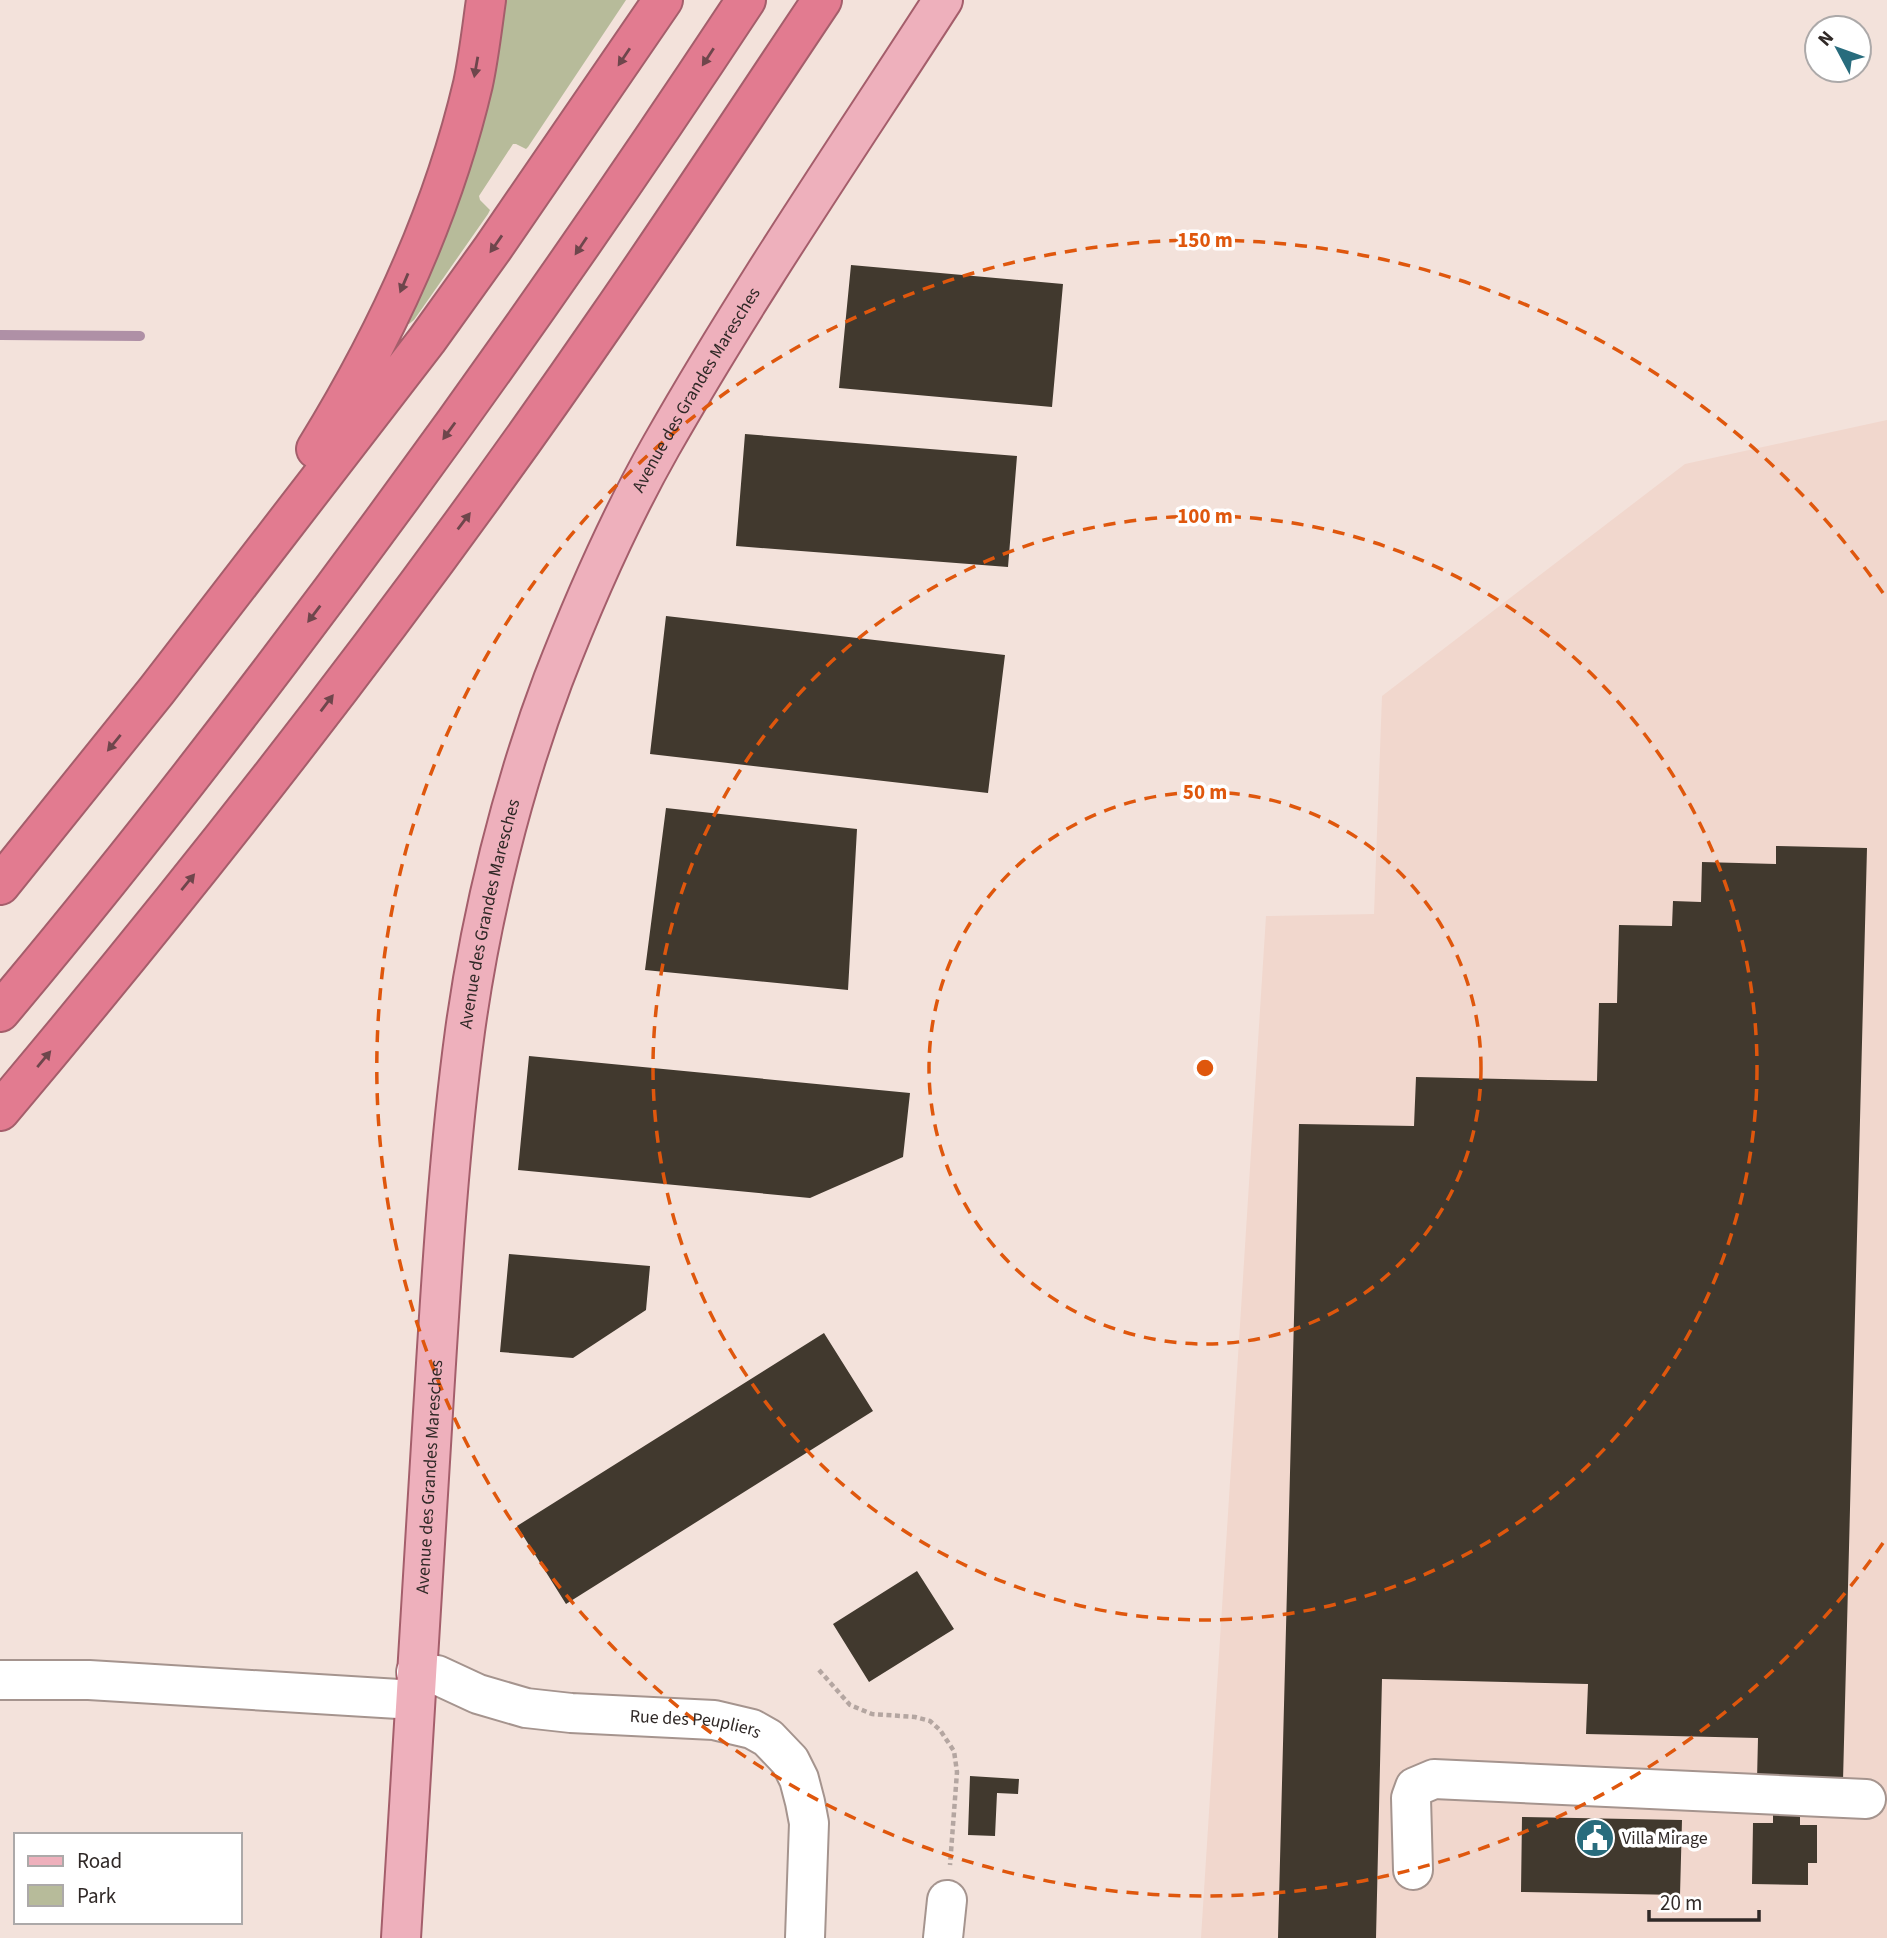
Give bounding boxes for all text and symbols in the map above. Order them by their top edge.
north arrow [1803,14,1873,84]
text: N [1812,25,1841,52]
one-way arrow [618,47,631,66]
one-way arrow [701,48,715,66]
one-way arrow [470,56,481,78]
text: 150 m [1177,225,1233,255]
one-way arrow [489,235,503,253]
one-way arrow [574,237,588,255]
one-way arrow [398,272,409,293]
street label: Avenue des Grandes Maresches [626,283,767,497]
one-way arrow [443,422,457,440]
text: 100 m [1177,501,1233,531]
one-way arrow [456,512,470,530]
one-way arrow [308,605,322,623]
one-way arrow [320,694,334,712]
one-way arrow [107,734,122,751]
text: 50 m [1183,777,1227,807]
street label: Avenue des Grandes Maresches [453,796,526,1031]
one-way arrow [180,874,195,892]
one-way arrow [36,1050,51,1067]
centre of rings [1193,1056,1217,1080]
street label: Avenue des Grandes Maresches [410,1359,449,1595]
street label: Rue des Peupliers [629,1704,766,1745]
public building icon: Villa Mirage [1574,1817,1616,1859]
place label: Villa Mirage [1622,1826,1708,1851]
legend [14,1833,242,1924]
text: Road [77,1846,122,1876]
scale bar [1649,1878,1759,1922]
text: Park [77,1881,117,1911]
text: 20 m [1660,1888,1702,1918]

